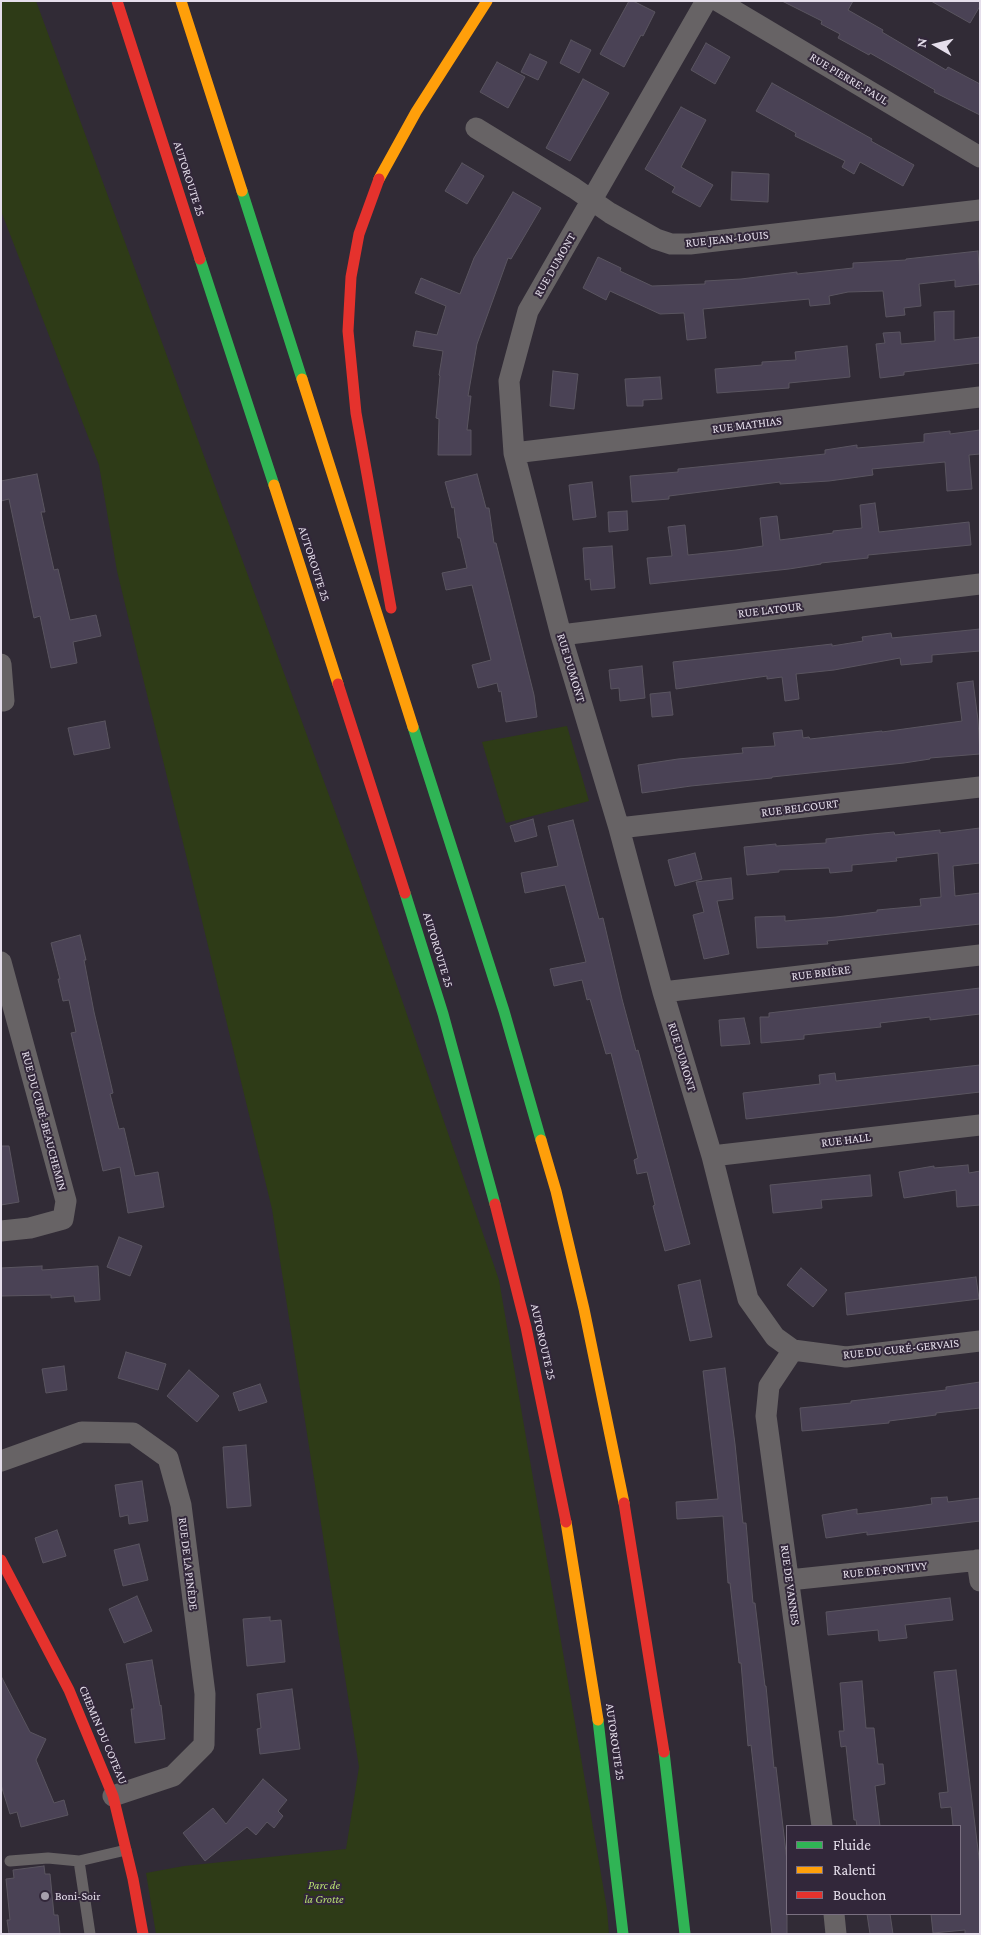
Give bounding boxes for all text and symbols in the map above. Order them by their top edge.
north arrow [911,20,961,70]
text: N [913,37,930,49]
street label: RUE PIERRE-PAUL [807,50,891,108]
street label: AUTOROUTE 25 [170,140,208,218]
street label: RUE JEAN-LOUIS [685,227,769,251]
street label: RUE DUMONT [531,231,579,299]
street label: RUE MATHIAS [711,414,783,436]
street label: AUTOROUTE 25 [295,525,333,603]
street label: RUE LATOUR [737,599,803,621]
street label: RUE DUMONT [554,632,588,704]
street label: RUE BELCOURT [761,796,839,820]
street label: AUTOROUTE 25 [420,911,456,989]
street label: RUE BRIÈRE [791,962,851,984]
street label: RUE DUMONT [665,1021,699,1093]
street label: RUE DU CURÉ-BEAUCHEMIN [18,1050,70,1192]
street label: RUE HALL [820,1130,872,1150]
street label: AUTOROUTE 25 [527,1302,559,1382]
street label: RUE DU CURÉ-GERVAIS [842,1336,960,1362]
street label: RUE DE LA PINÈDE [175,1517,201,1611]
street label: RUE DE VANNES [777,1544,803,1626]
street label: RUE DE PONTIVY [842,1558,928,1582]
street label: CHEMIN DU COTEAU [76,1684,130,1786]
street label: AUTOROUTE 25 [602,1702,628,1782]
legend [786,1825,961,1915]
text: Fluide [833,1837,871,1853]
text: Ralenti [833,1862,876,1878]
park label: Parc de la Grotte [304,1878,344,1906]
text: Bouchon [833,1887,886,1903]
place label: Boni-Soir [55,1889,100,1903]
marker: Boni-Soir [39,1890,51,1902]

